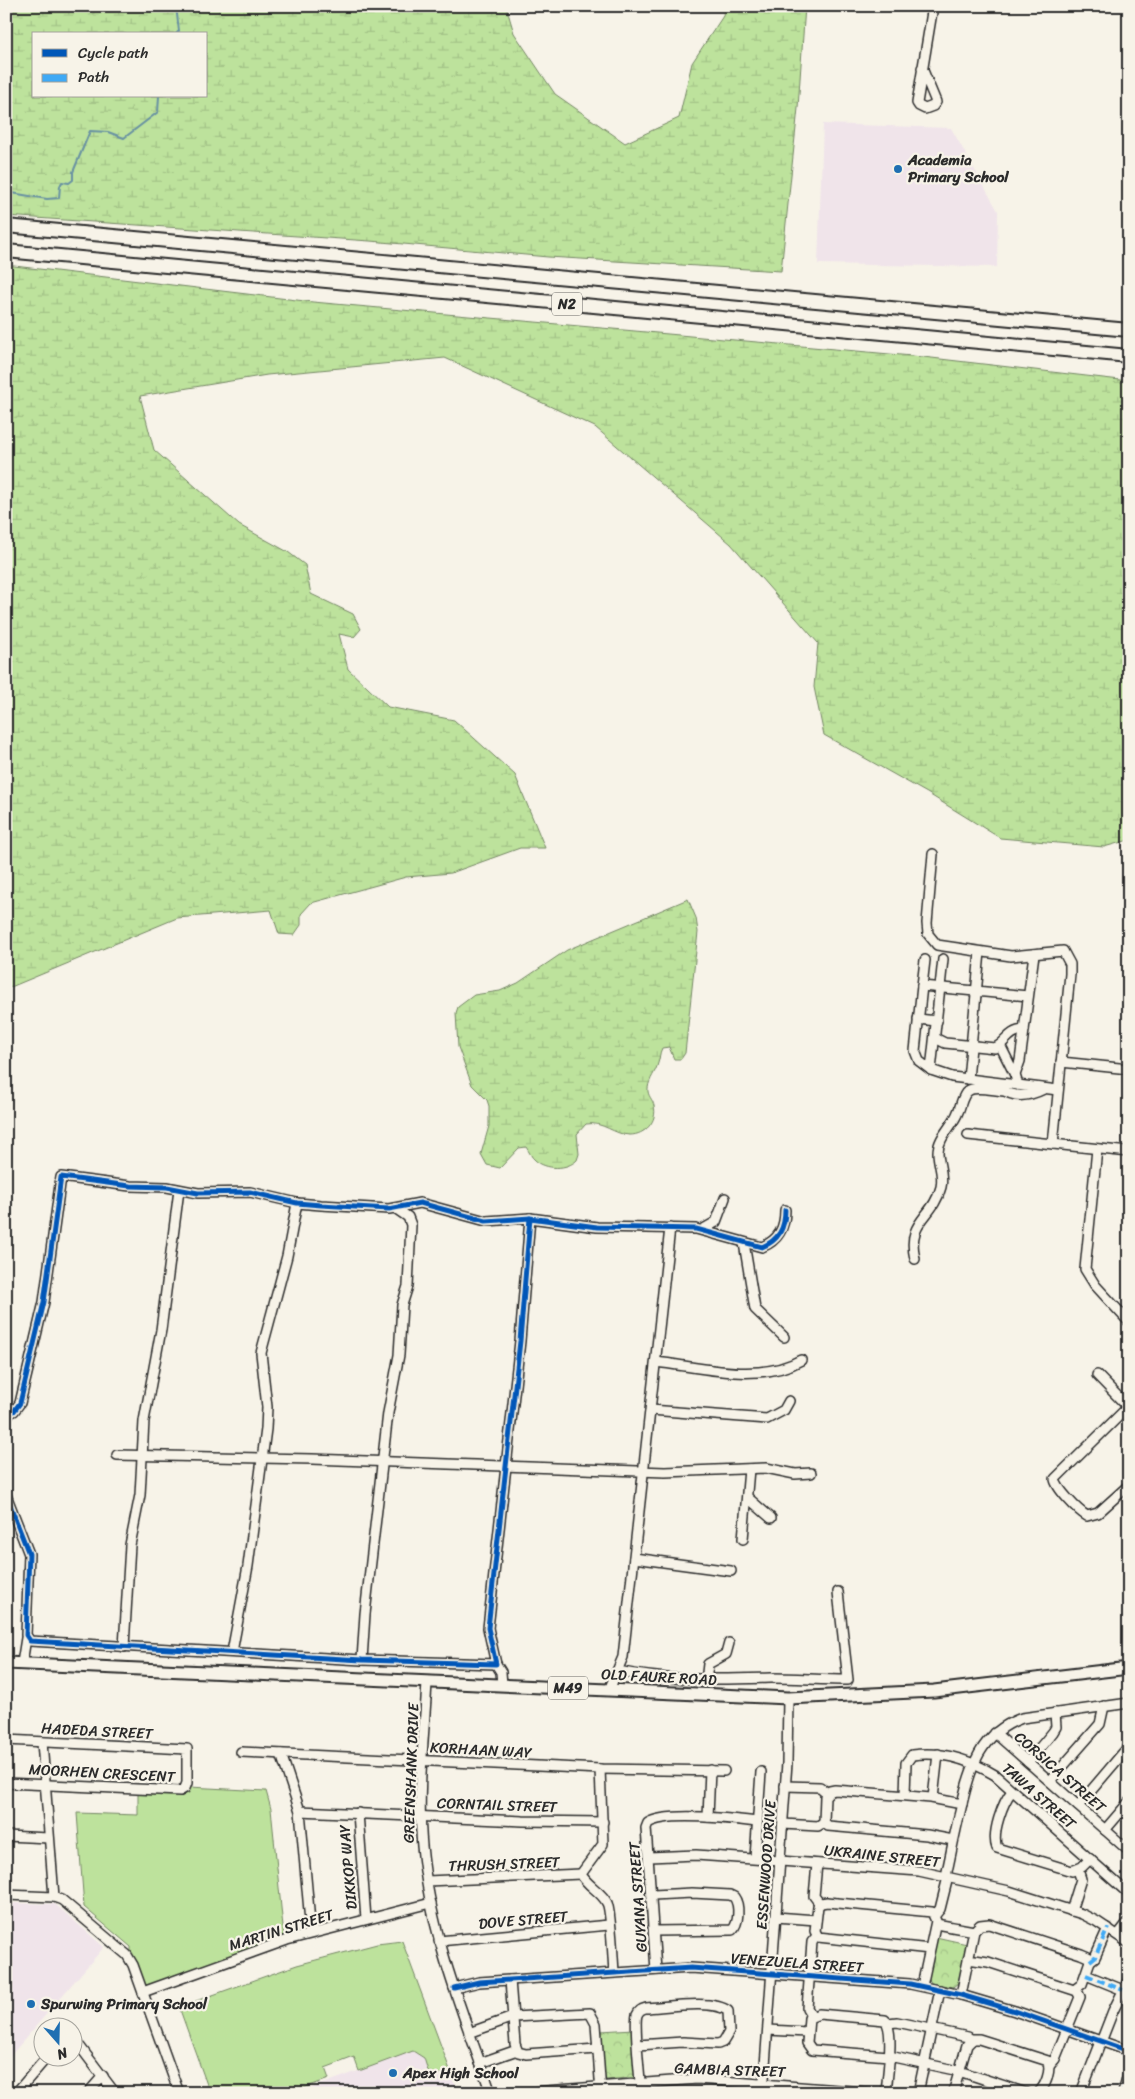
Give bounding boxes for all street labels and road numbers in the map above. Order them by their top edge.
road number: N2 [552,292,582,316]
street label: OLD FAURE ROAD [600,1661,718,1693]
road number: M49 [548,1676,588,1700]
street label: GREENSHANK DRIVE [396,1701,426,1843]
street label: HADEDA STREET [41,1715,155,1747]
street label: CORSICA STREET [1008,1725,1112,1820]
street label: KORHAAN WAY [429,1734,533,1766]
street label: MOORHEN CRESCENT [28,1756,178,1790]
street label: TAWA STREET [996,1756,1083,1837]
street label: CORNTAIL STREET [437,1790,559,1820]
street label: ESSENWOOD DRIVE [749,1798,784,1931]
street label: DIKKOP WAY [331,1823,365,1911]
street label: UKRAINE STREET [823,1837,943,1875]
street label: GUYANA STREET [621,1839,655,1953]
street label: THRUSH STREET [448,1849,562,1879]
street label: MARTIN STREET [225,1901,337,1958]
street label: DOVE STREET [477,1903,570,1937]
street label: VENEZUELA STREET [730,1945,865,1981]
street label: GAMBIA STREET [674,2055,788,2085]

